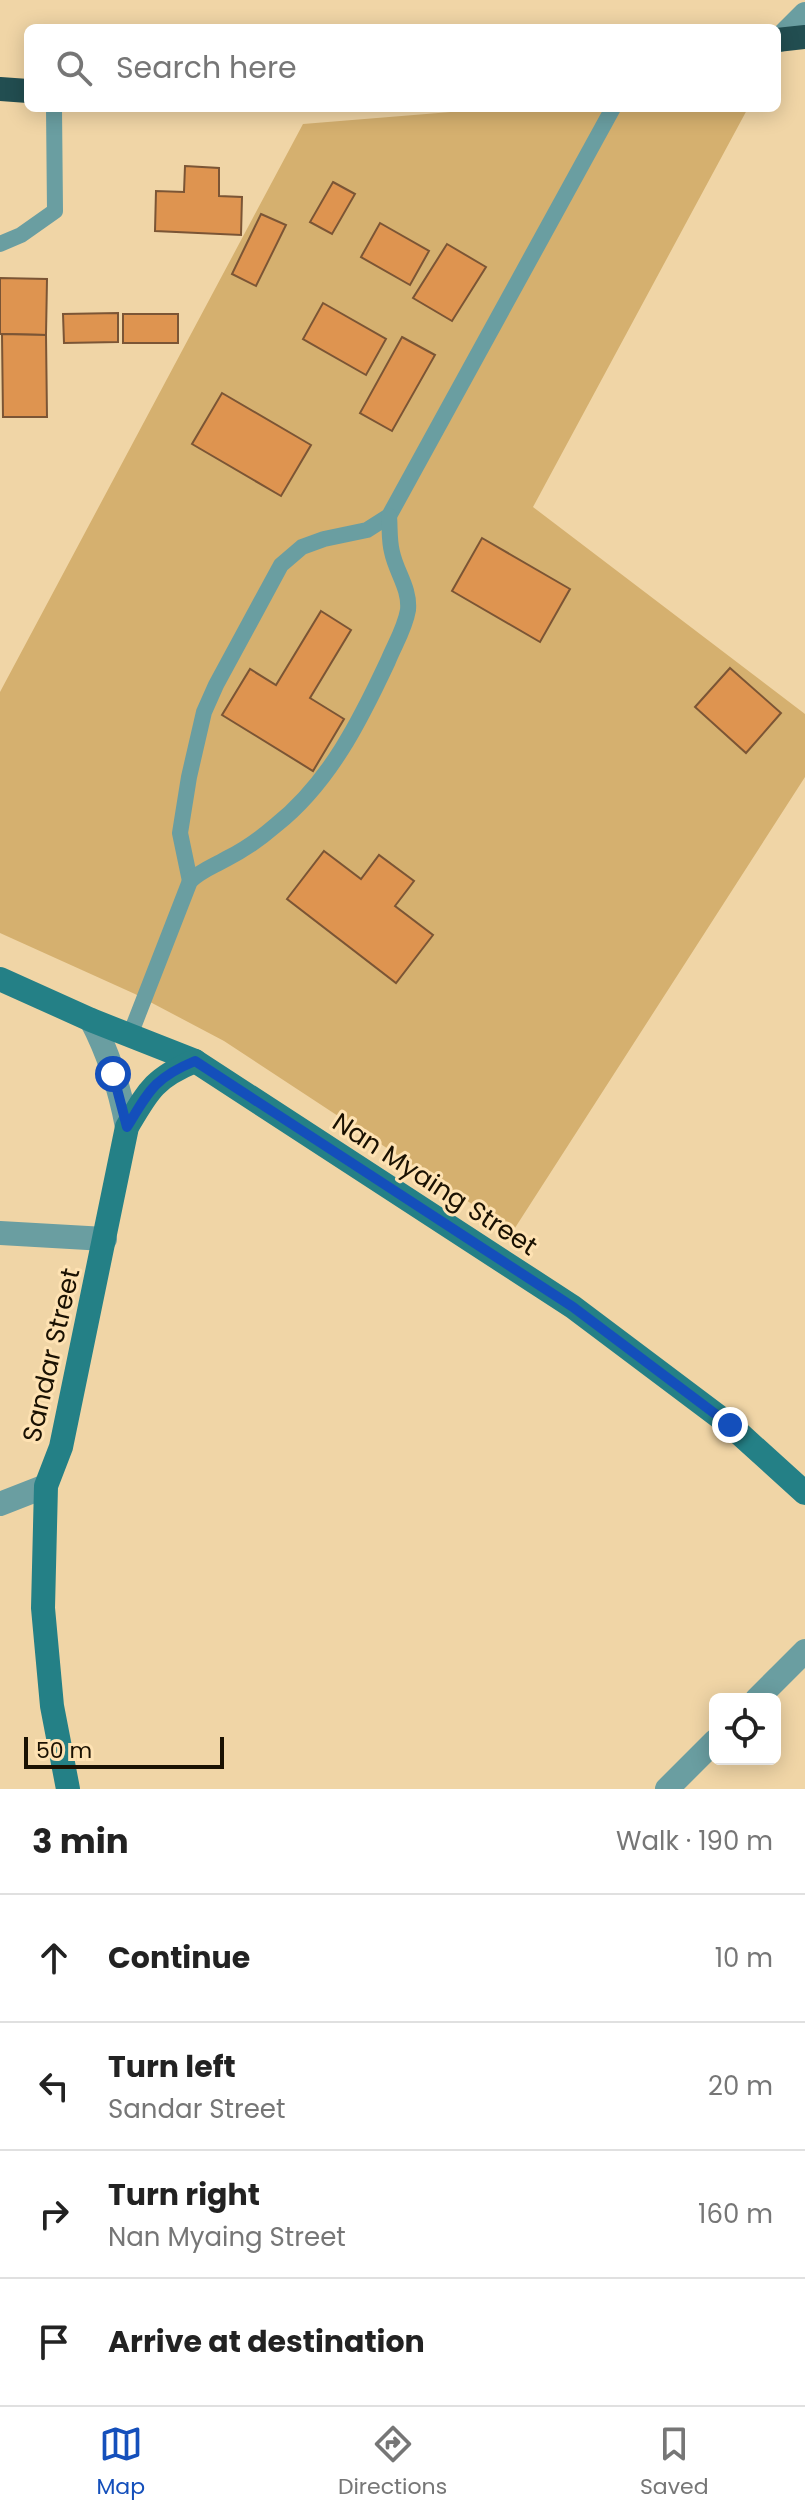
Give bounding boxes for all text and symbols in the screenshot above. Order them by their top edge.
search box [24,24,781,112]
icon: search [52,46,96,90]
text: Search here [116,46,297,89]
route start [95,1056,131,1092]
street label: Nan Myaing Street [326,1104,544,1264]
street label: Sandar Street [14,1265,88,1445]
route end [712,1407,748,1443]
map controls [709,1693,781,1765]
button: locate [709,1693,781,1765]
scale bar [24,1733,224,1769]
text: 50 m [36,1735,92,1766]
text: 3 min [32,1817,129,1865]
text: Walk · 190 m [616,1823,773,1859]
icon: ahead [32,1936,76,1980]
text: Continue [108,1936,250,1979]
text: 10 m [715,1940,773,1976]
text: Turn left [108,2045,236,2088]
icon: left [32,2064,76,2108]
text: 20 m [708,2068,773,2104]
text: Sandar Street [108,2091,285,2127]
text: Turn right [108,2173,260,2216]
icon: right [32,2192,76,2236]
text: 160 m [698,2196,773,2232]
text: Nan Myaing Street [108,2219,346,2255]
icon: arrive [32,2320,76,2364]
text: Arrive at destination [108,2320,425,2363]
tab: Map [96,2422,145,2503]
tab: Directions [338,2422,447,2503]
tab: Saved [640,2422,709,2503]

